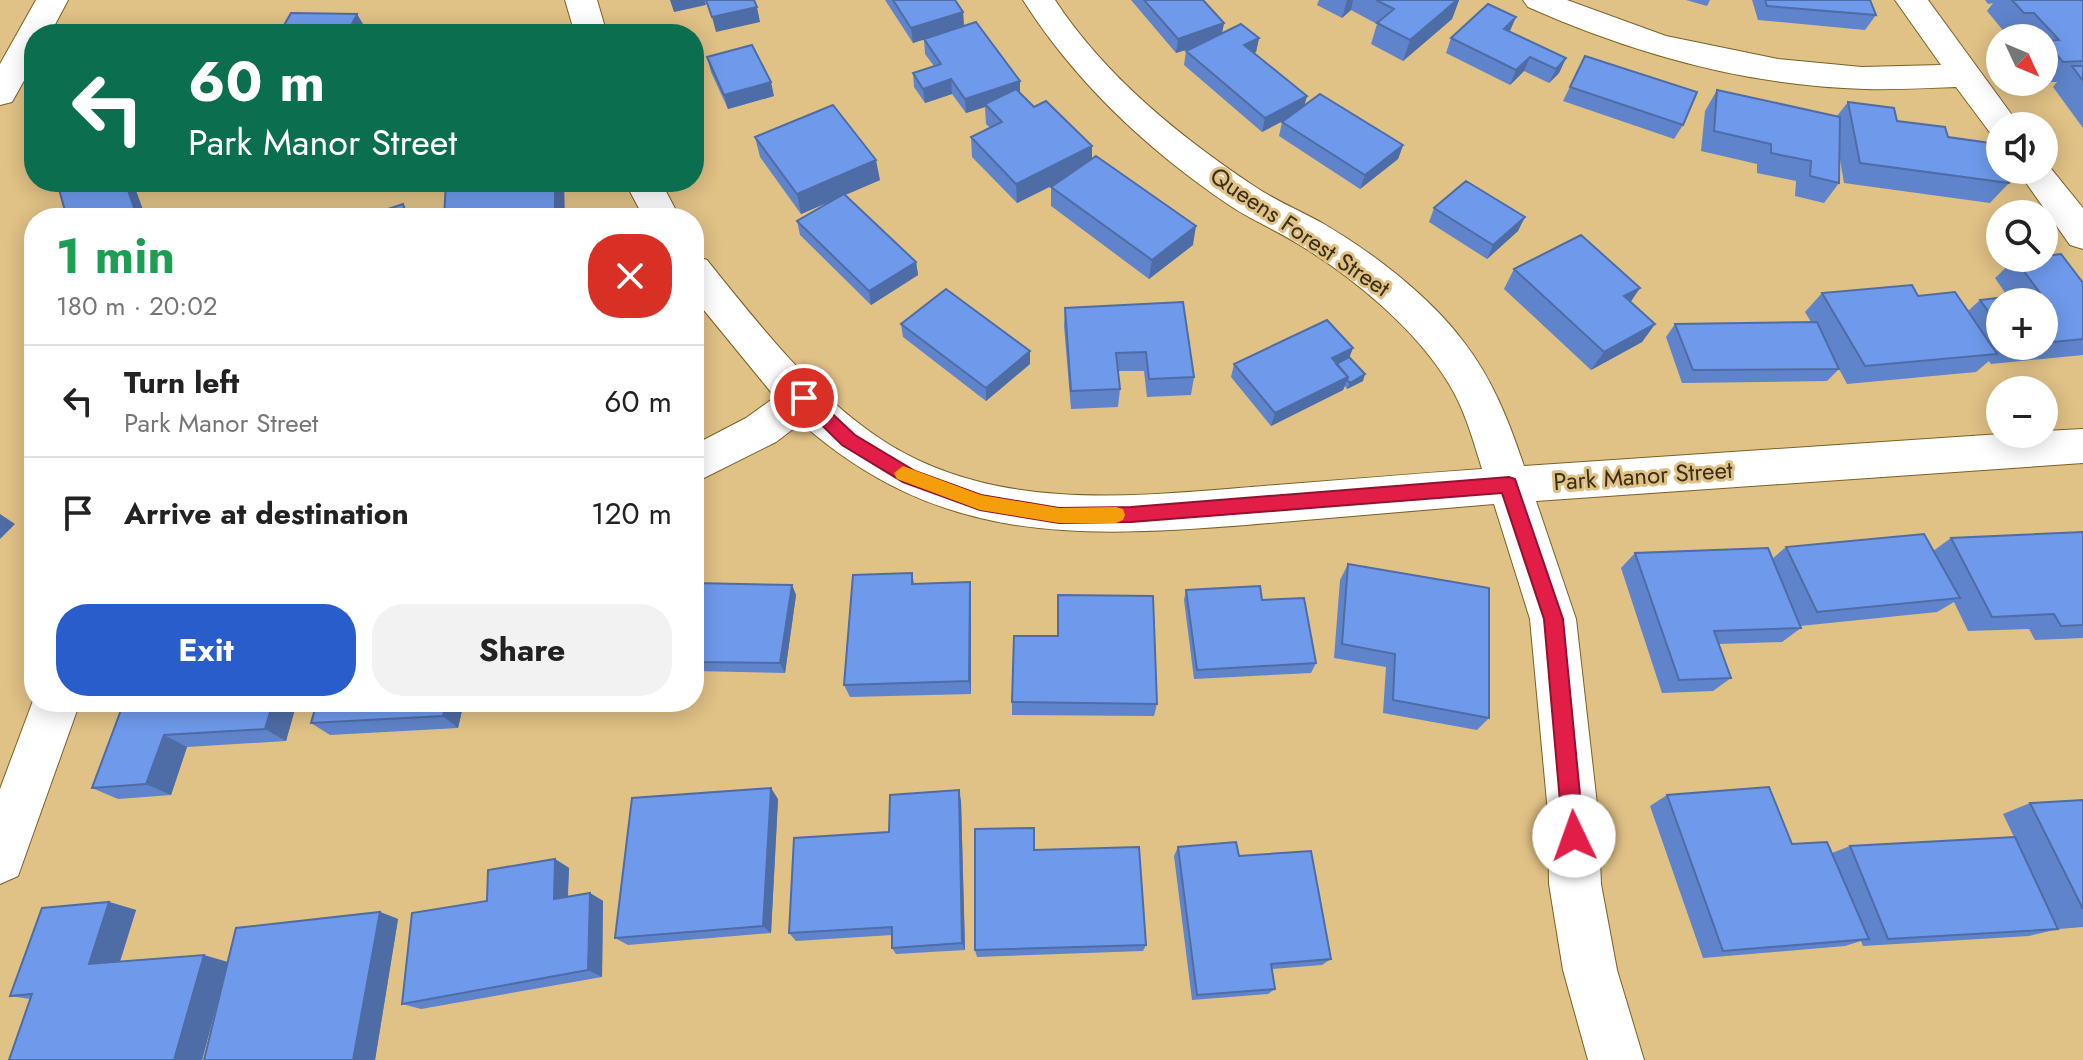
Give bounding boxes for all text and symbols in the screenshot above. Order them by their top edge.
north arrow [1986,24,2058,96]
map controls [1986,24,2058,448]
text: 60 m [188,41,325,122]
icon: left [56,56,160,160]
button: sound [1986,112,2058,184]
text: Park Manor Street [188,116,457,168]
street label: Queens Forest Street [1203,158,1397,305]
button: search [1986,200,2058,272]
text: 1 min [56,222,175,291]
button: close [588,234,672,318]
text: 180 m · 20:02 [56,287,218,325]
button: + [1986,288,2058,360]
text: Turn left [124,361,239,404]
pin [770,364,838,432]
icon: arrive [782,376,826,420]
button: − [1986,376,2058,448]
icon: left [56,379,100,423]
text: 60 m [604,380,672,423]
text: Park Manor Street [124,404,318,442]
street label: Park Manor Street [1552,452,1734,499]
icon: arrive [56,491,100,535]
text: Arrive at destination [124,492,409,535]
text: 120 m [591,492,672,535]
button: Exit [56,604,356,696]
button: Share [372,604,672,696]
position arrow [1532,794,1616,878]

